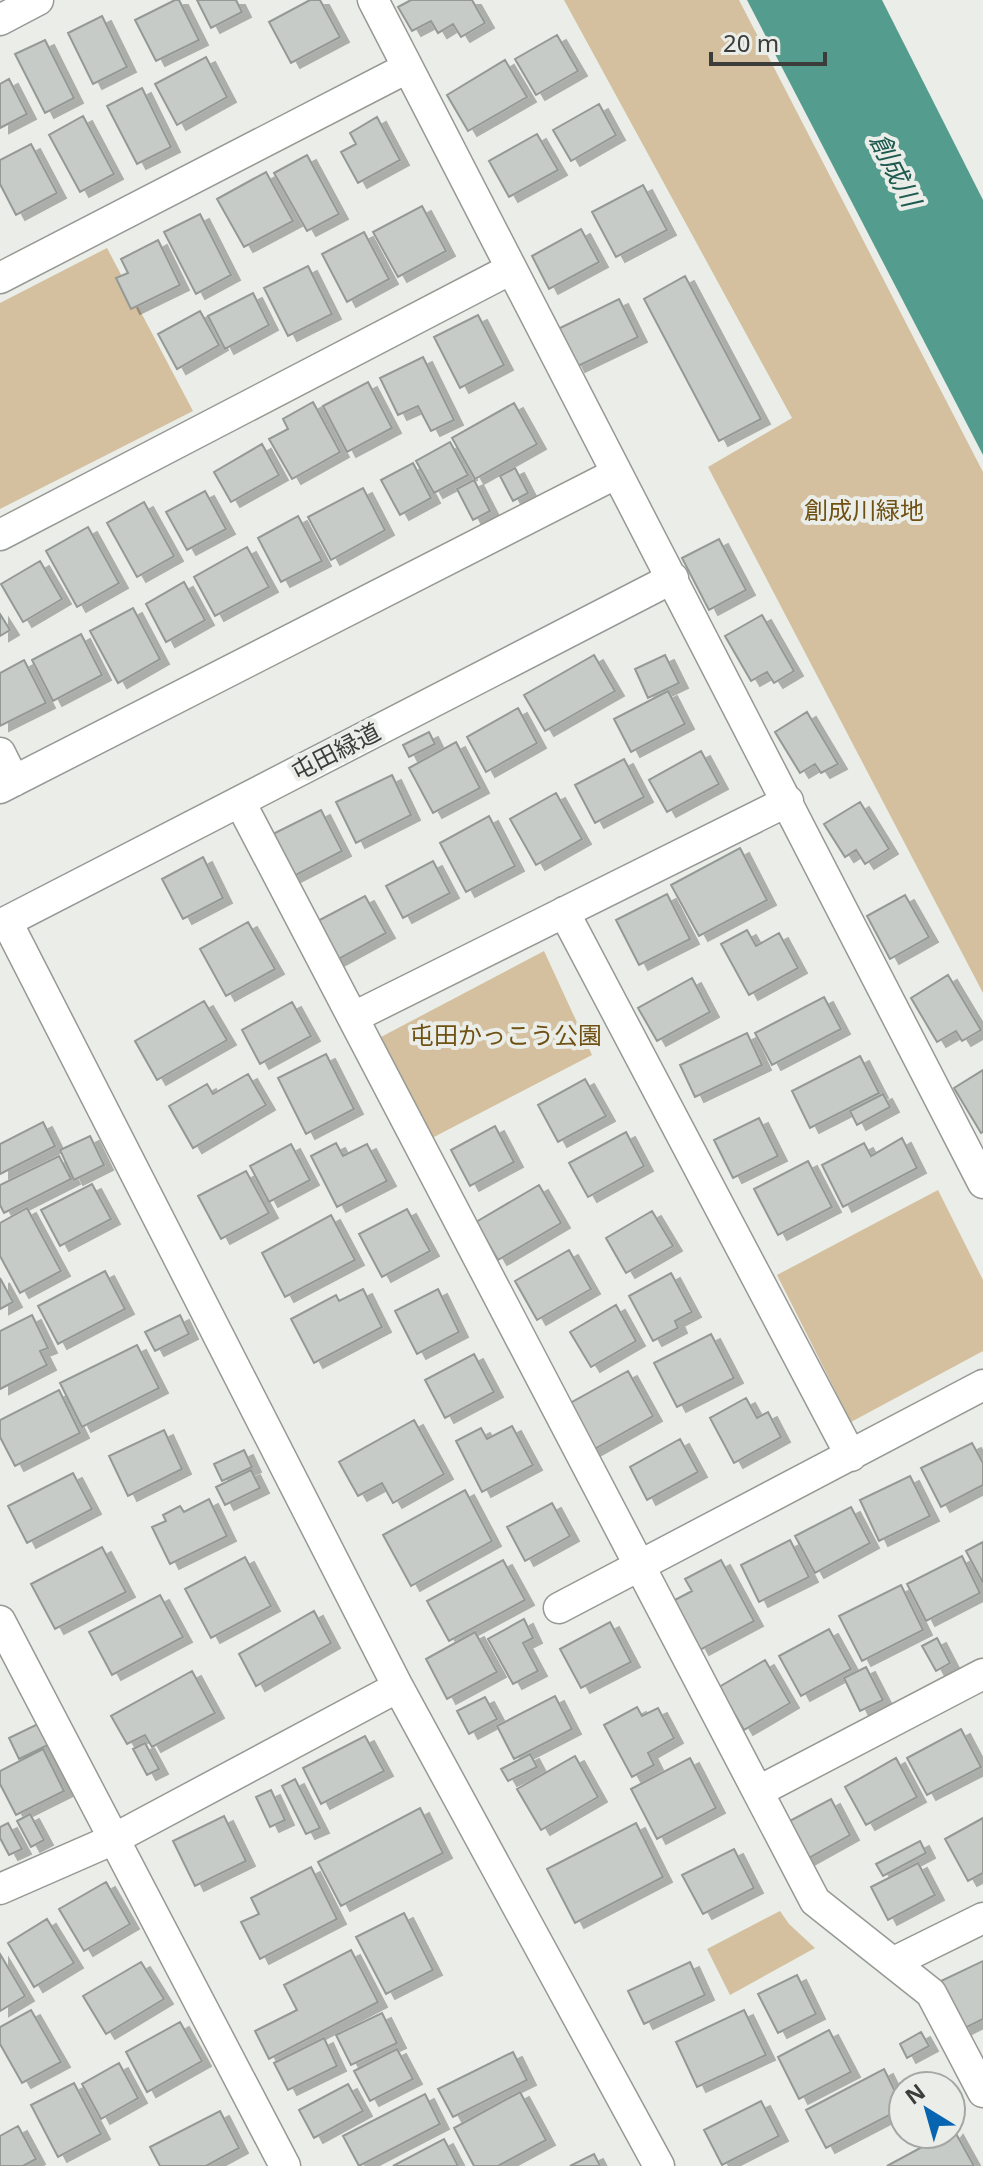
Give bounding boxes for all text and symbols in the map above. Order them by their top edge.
scale bar [711,16,825,66]
text: 20 m [723,26,779,59]
water label: 創成川 [862,127,931,215]
park label: 創成川緑地 [804,493,924,526]
street label: 屯田緑道 [285,714,386,787]
park label: 屯田かっこう公園 [410,1018,602,1051]
north arrow [887,2070,967,2150]
text: N [898,2076,931,2111]

